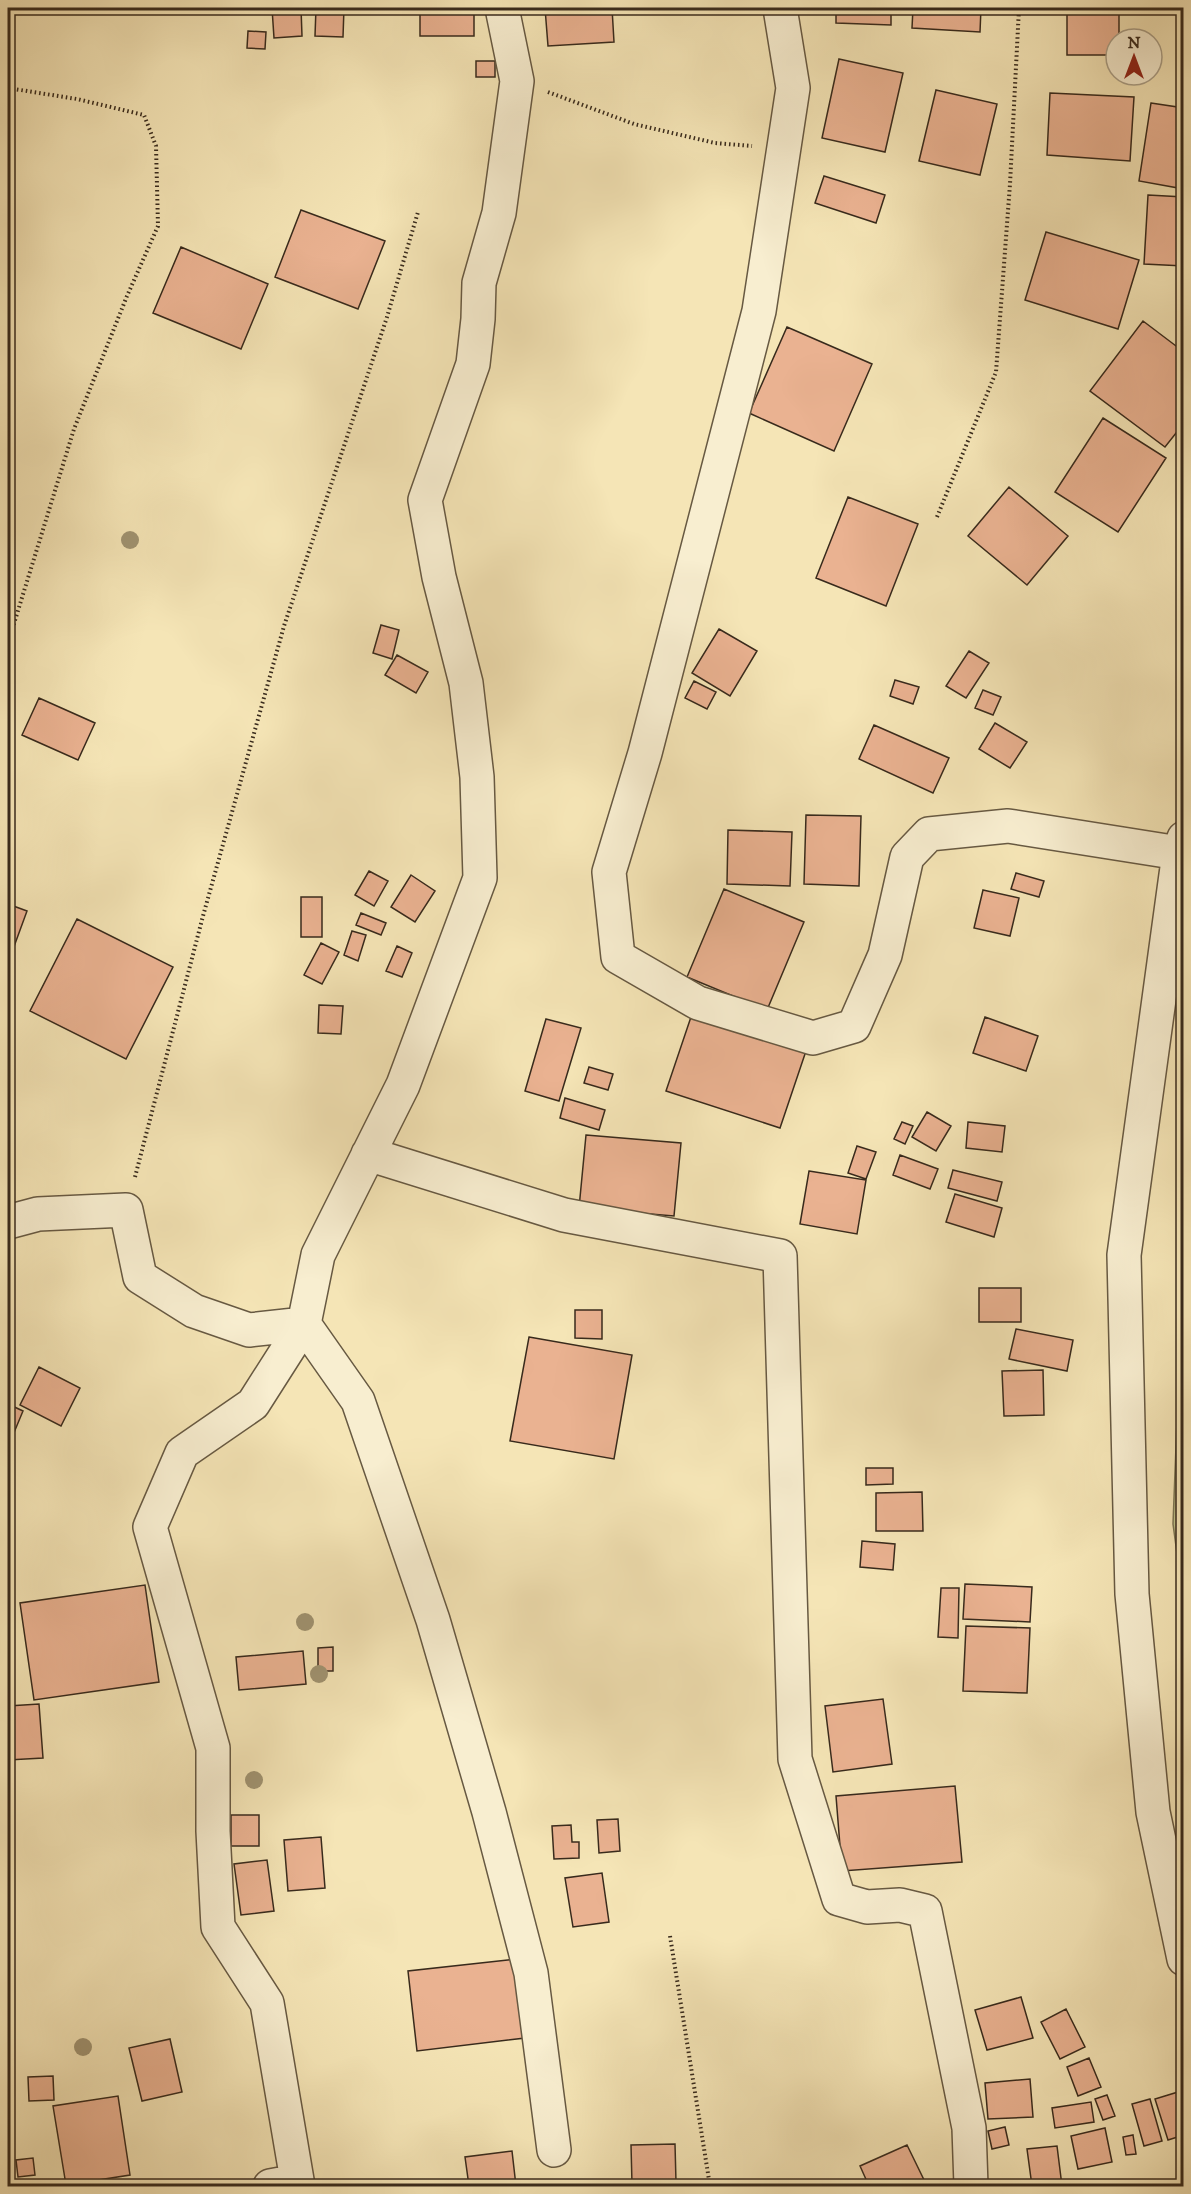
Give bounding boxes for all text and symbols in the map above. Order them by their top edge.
north arrow [1104,27,1164,87]
text: N [1127,33,1141,53]

